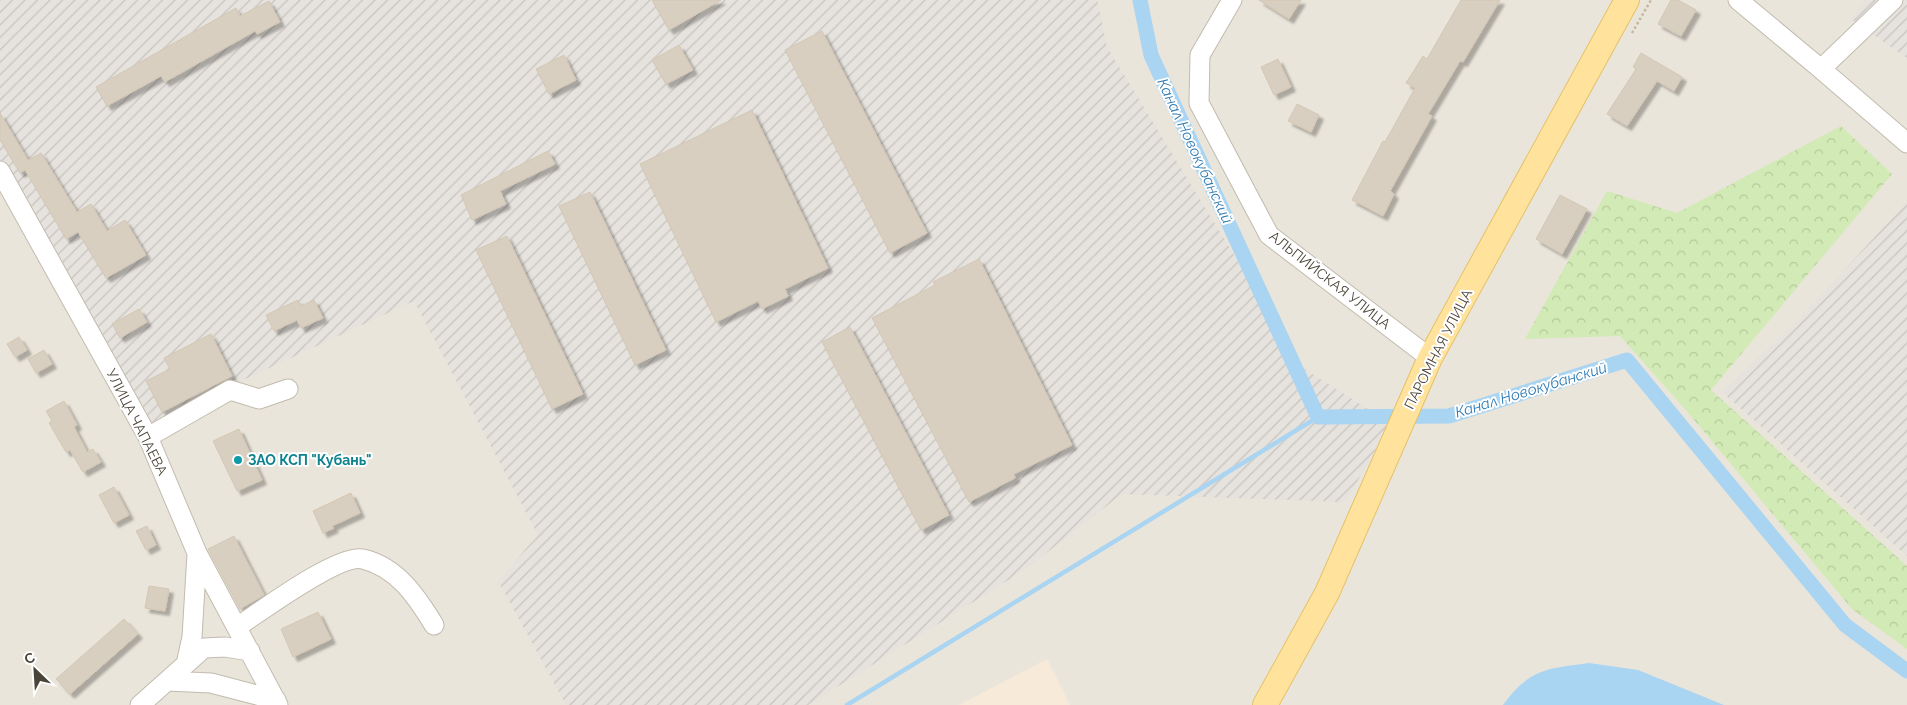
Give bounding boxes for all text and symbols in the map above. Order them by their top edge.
water label: Канал Новокубанский [1153,76,1237,227]
street label: АЛЬПИЙСКАЯ УЛИЦА [1266,227,1395,333]
street label: ПАРОМНАЯ УЛИЦА [1401,286,1475,412]
water label: Канал Новокубанский [1453,358,1610,422]
street label: УЛИЦА ЧАПАЕВА [103,366,171,478]
place label: ЗАО КСП "Кубань" [248,452,372,468]
marker: ЗАО КСП "Кубань" [232,454,244,466]
north arrow [10,645,60,695]
text: С [22,649,38,667]

